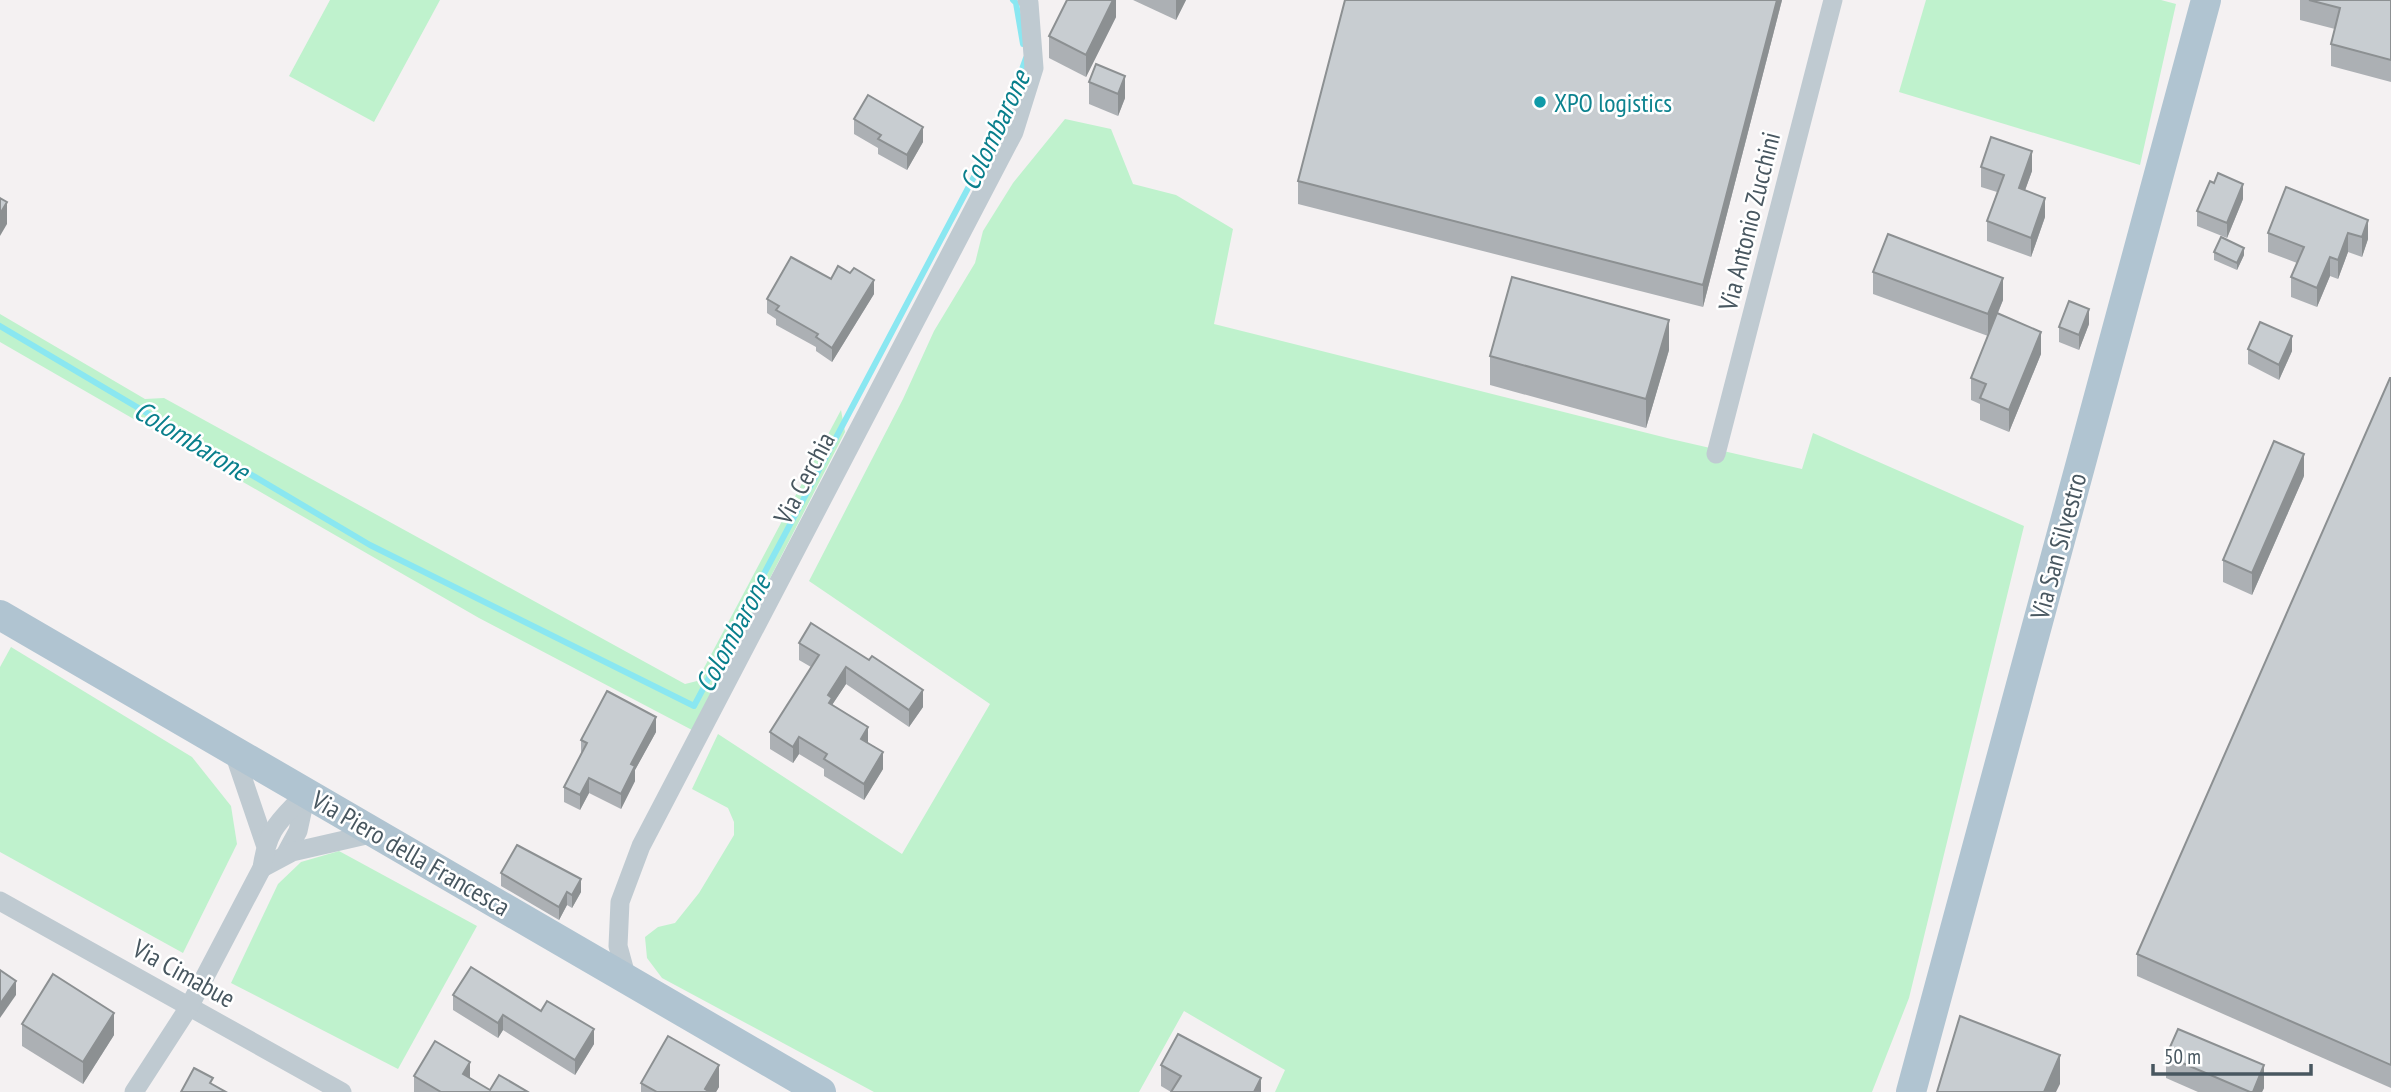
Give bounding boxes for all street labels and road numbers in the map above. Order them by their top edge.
street label: Via Antonio Zucchini [1711,128,1787,315]
street label: Via Cerchia [766,426,842,531]
street label: Via San Silvestro [2022,469,2093,624]
street label: Via Piero della Francesca [305,782,516,923]
street label: Via Cimabue [126,931,241,1015]

